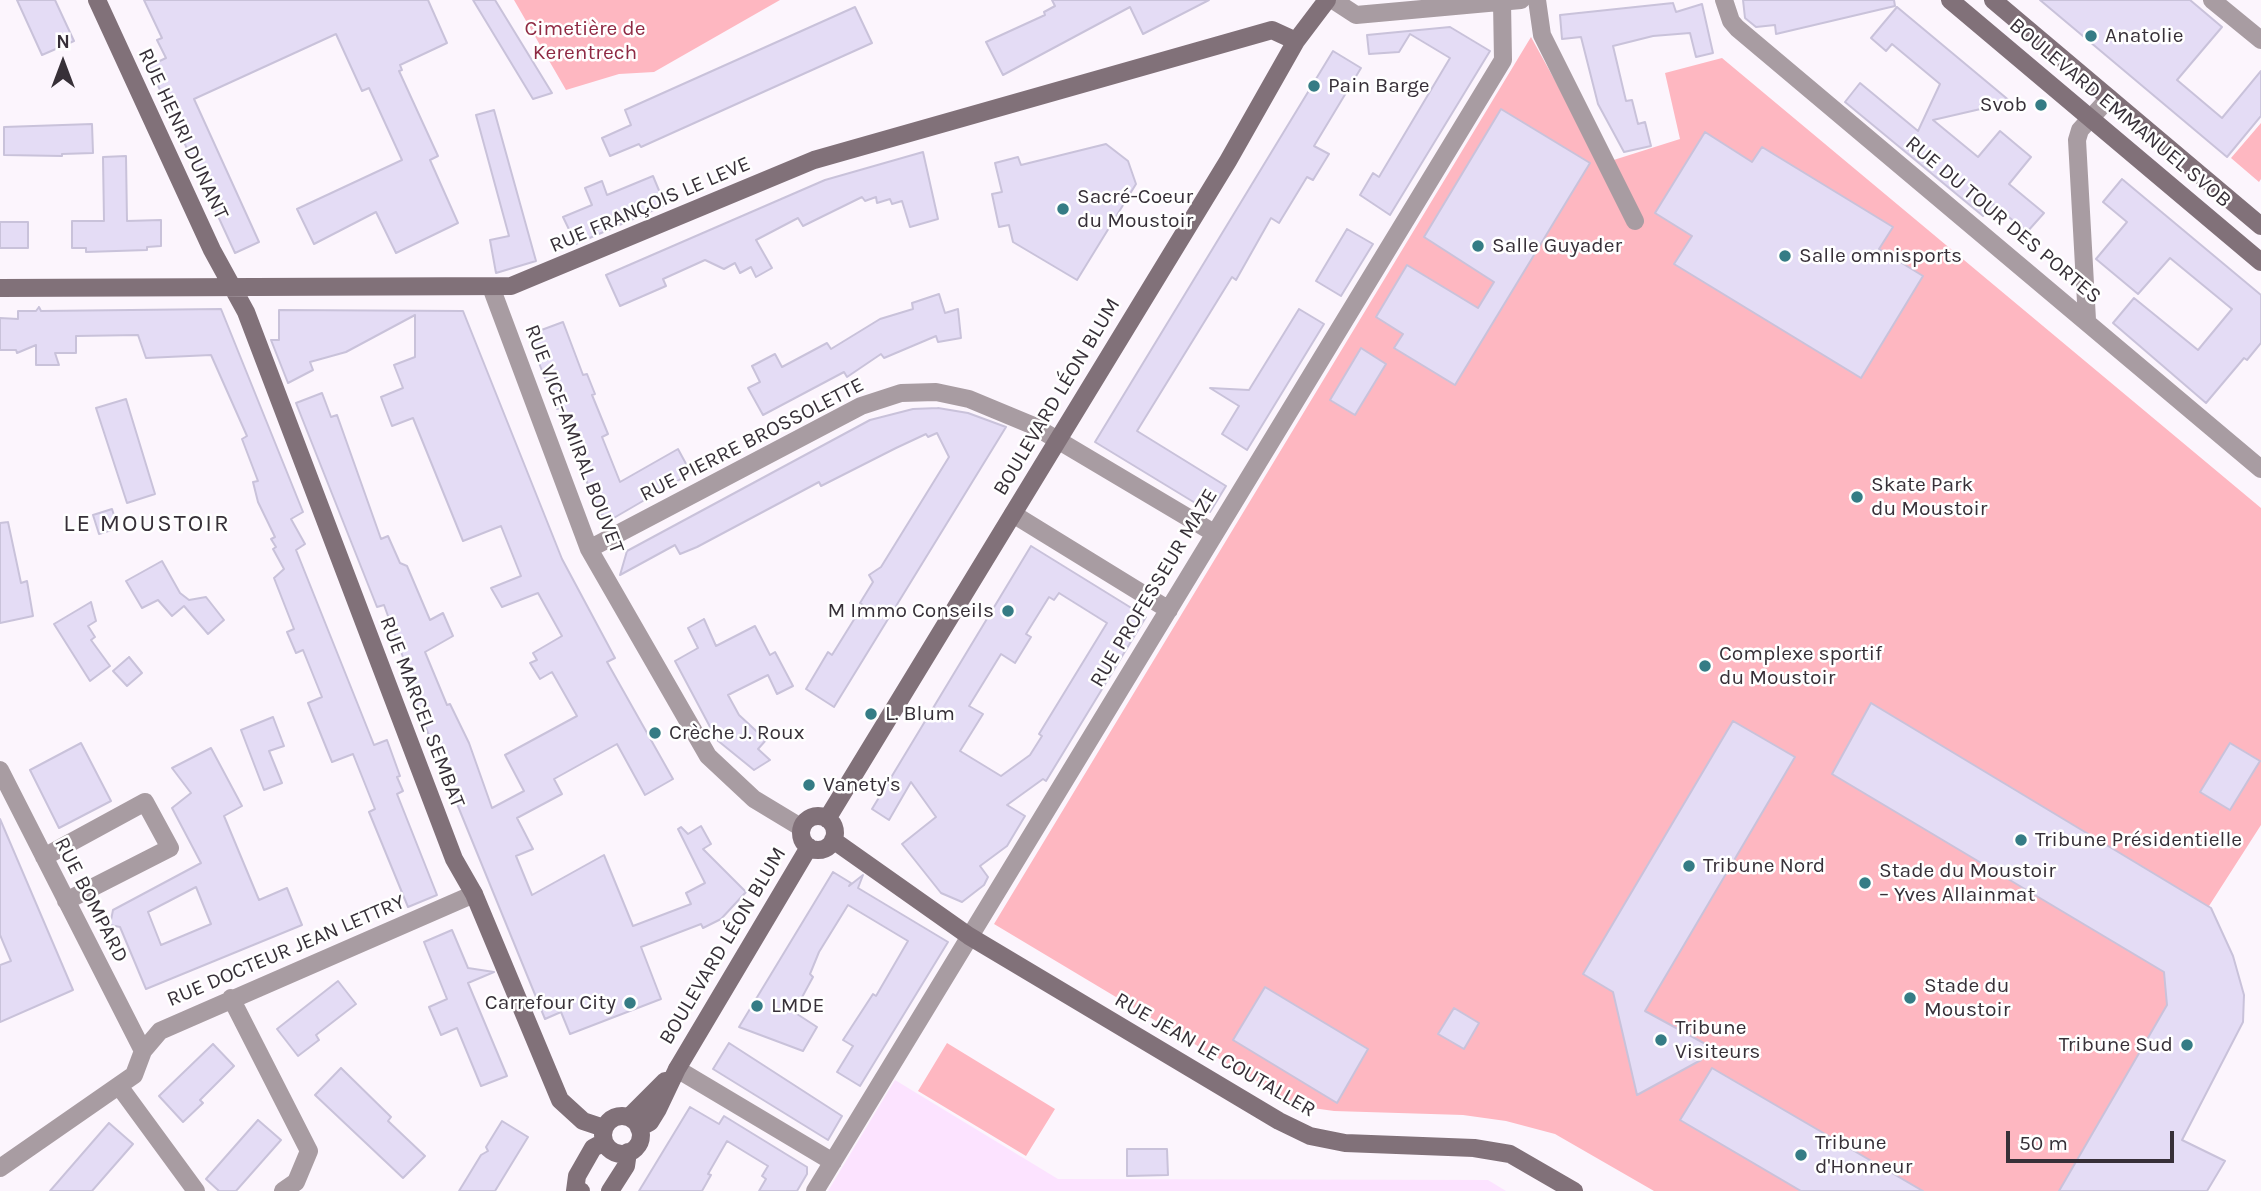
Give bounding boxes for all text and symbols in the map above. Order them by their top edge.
street label: BOULEVARD EMMANUEL SVOB [2004,13,2236,213]
park label: Cimetière de Kerentrech [524,16,646,66]
place label: Anatolie [2105,23,2184,49]
north arrow [28,28,98,98]
marker: Anatolie [2083,28,2099,44]
text: N [56,31,70,53]
street label: RUE HENRI DUNANT [132,44,234,224]
place label: Pain Barge [1328,73,1430,99]
marker: Pain Barge [1306,78,1322,94]
place label: Svob [1980,92,2027,118]
marker: Svob [2033,97,2049,113]
street label: RUE DU TOUR DES PORTES [1900,131,2106,309]
street label: RUE FRANÇOIS LE LEVE [546,151,754,259]
place label: Sacré-Coeur du Moustoir [1077,184,1193,234]
marker: Sacré-Coeur du Moustoir [1055,201,1071,217]
place label: Salle Guyader [1492,233,1622,259]
marker: Salle Guyader [1470,238,1486,254]
place label: Salle omnisports [1799,243,1962,269]
marker: Salle omnisports [1777,248,1793,264]
street label: BOULEVARD LÉON BLUM [988,294,1126,500]
street label: RUE VICE-AMIRAL BOUVET [519,321,629,557]
street label: RUE PIERRE BROSSOLETTE [636,372,868,508]
place label: Skate Park du Moustoir [1871,472,1987,522]
street label: RUE PROFESSEUR MAZE [1085,484,1223,692]
marker: Skate Park du Moustoir [1849,489,1865,505]
district label: LE MOUSTOIR [65,510,229,538]
place label: M Immo Conseils [828,598,994,624]
marker: M Immo Conseils [1000,603,1016,619]
street label: RUE MARCEL SEMBAT [374,613,470,811]
place label: Complexe sportif du Moustoir [1719,641,1882,691]
marker: Complexe sportif du Moustoir [1697,658,1713,674]
place label: L. Blum [885,701,955,727]
marker: L. Blum [863,706,879,722]
place label: Crèche J. Roux [669,720,805,746]
marker: Crèche J. Roux [647,725,663,741]
place label: Vanety's [823,772,901,798]
marker: Vanety's [801,777,817,793]
place label: Tribune Présidentielle [2035,827,2242,853]
marker: Tribune Présidentielle [2013,832,2029,848]
street label: RUE BOMPARD [49,833,133,967]
street label: BOULEVARD LÉON BLUM [654,843,792,1049]
place label: Tribune Nord [1703,853,1825,879]
marker: Tribune Nord [1681,858,1697,874]
place label: Stade du Moustoir – Yves Allainmat [1879,858,2056,908]
marker: Stade du Moustoir – Yves Allainmat [1857,875,1873,891]
street label: RUE DOCTEUR JEAN LETTRY [163,889,409,1013]
place label: Stade du Moustoir [1924,973,2010,1023]
street label: RUE JEAN LE COUTALLER [1110,987,1320,1123]
place label: Carrefour City [485,990,616,1016]
marker: Stade du Moustoir [1902,990,1918,1006]
place label: LMDE [771,993,824,1019]
marker: Carrefour City [622,995,638,1011]
marker: LMDE [749,998,765,1014]
place label: Tribune Visiteurs [1675,1015,1760,1065]
marker: Tribune Visiteurs [1653,1032,1669,1048]
place label: Tribune Sud [2059,1032,2173,1058]
marker: Tribune Sud [2179,1037,2195,1053]
scale bar [2009,1118,2177,1162]
place label: Tribune d'Honneur [1815,1130,1912,1180]
text: 50 m [2019,1131,2068,1155]
marker: Tribune d'Honneur [1793,1147,1809,1163]

